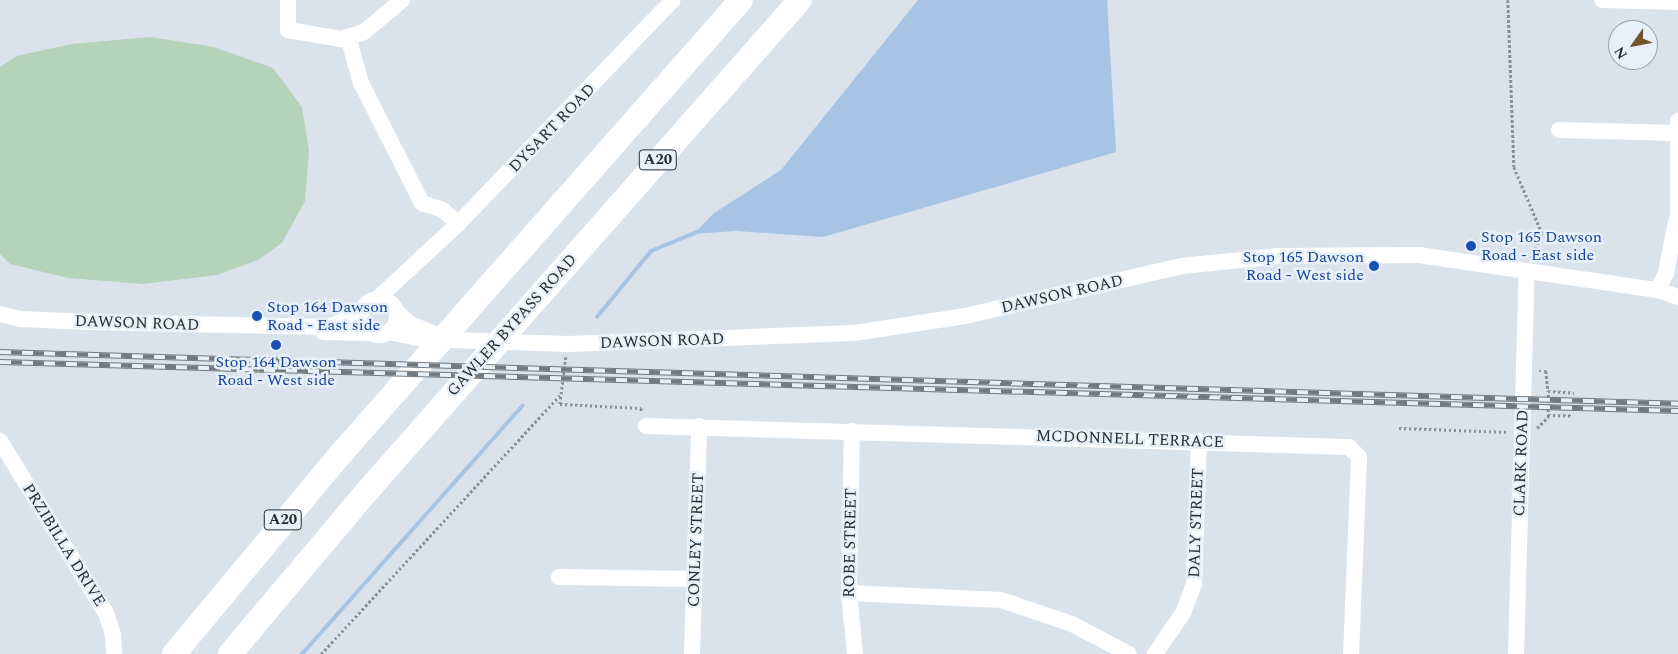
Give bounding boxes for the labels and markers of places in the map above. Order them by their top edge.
place label: Stop 165 Dawson Road - East side [1481,227,1602,265]
marker: Stop 165 Dawson Road - East side [1465,240,1477,252]
place label: Stop 165 Dawson Road - West side [1243,247,1364,285]
marker: Stop 165 Dawson Road - West side [1368,260,1380,272]
place label: Stop 164 Dawson Road - East side [267,297,388,335]
marker: Stop 164 Dawson Road - East side [251,310,263,322]
marker: Stop 164 Dawson Road - West side [270,339,282,351]
place label: Stop 164 Dawson Road - West side [215,352,337,390]

